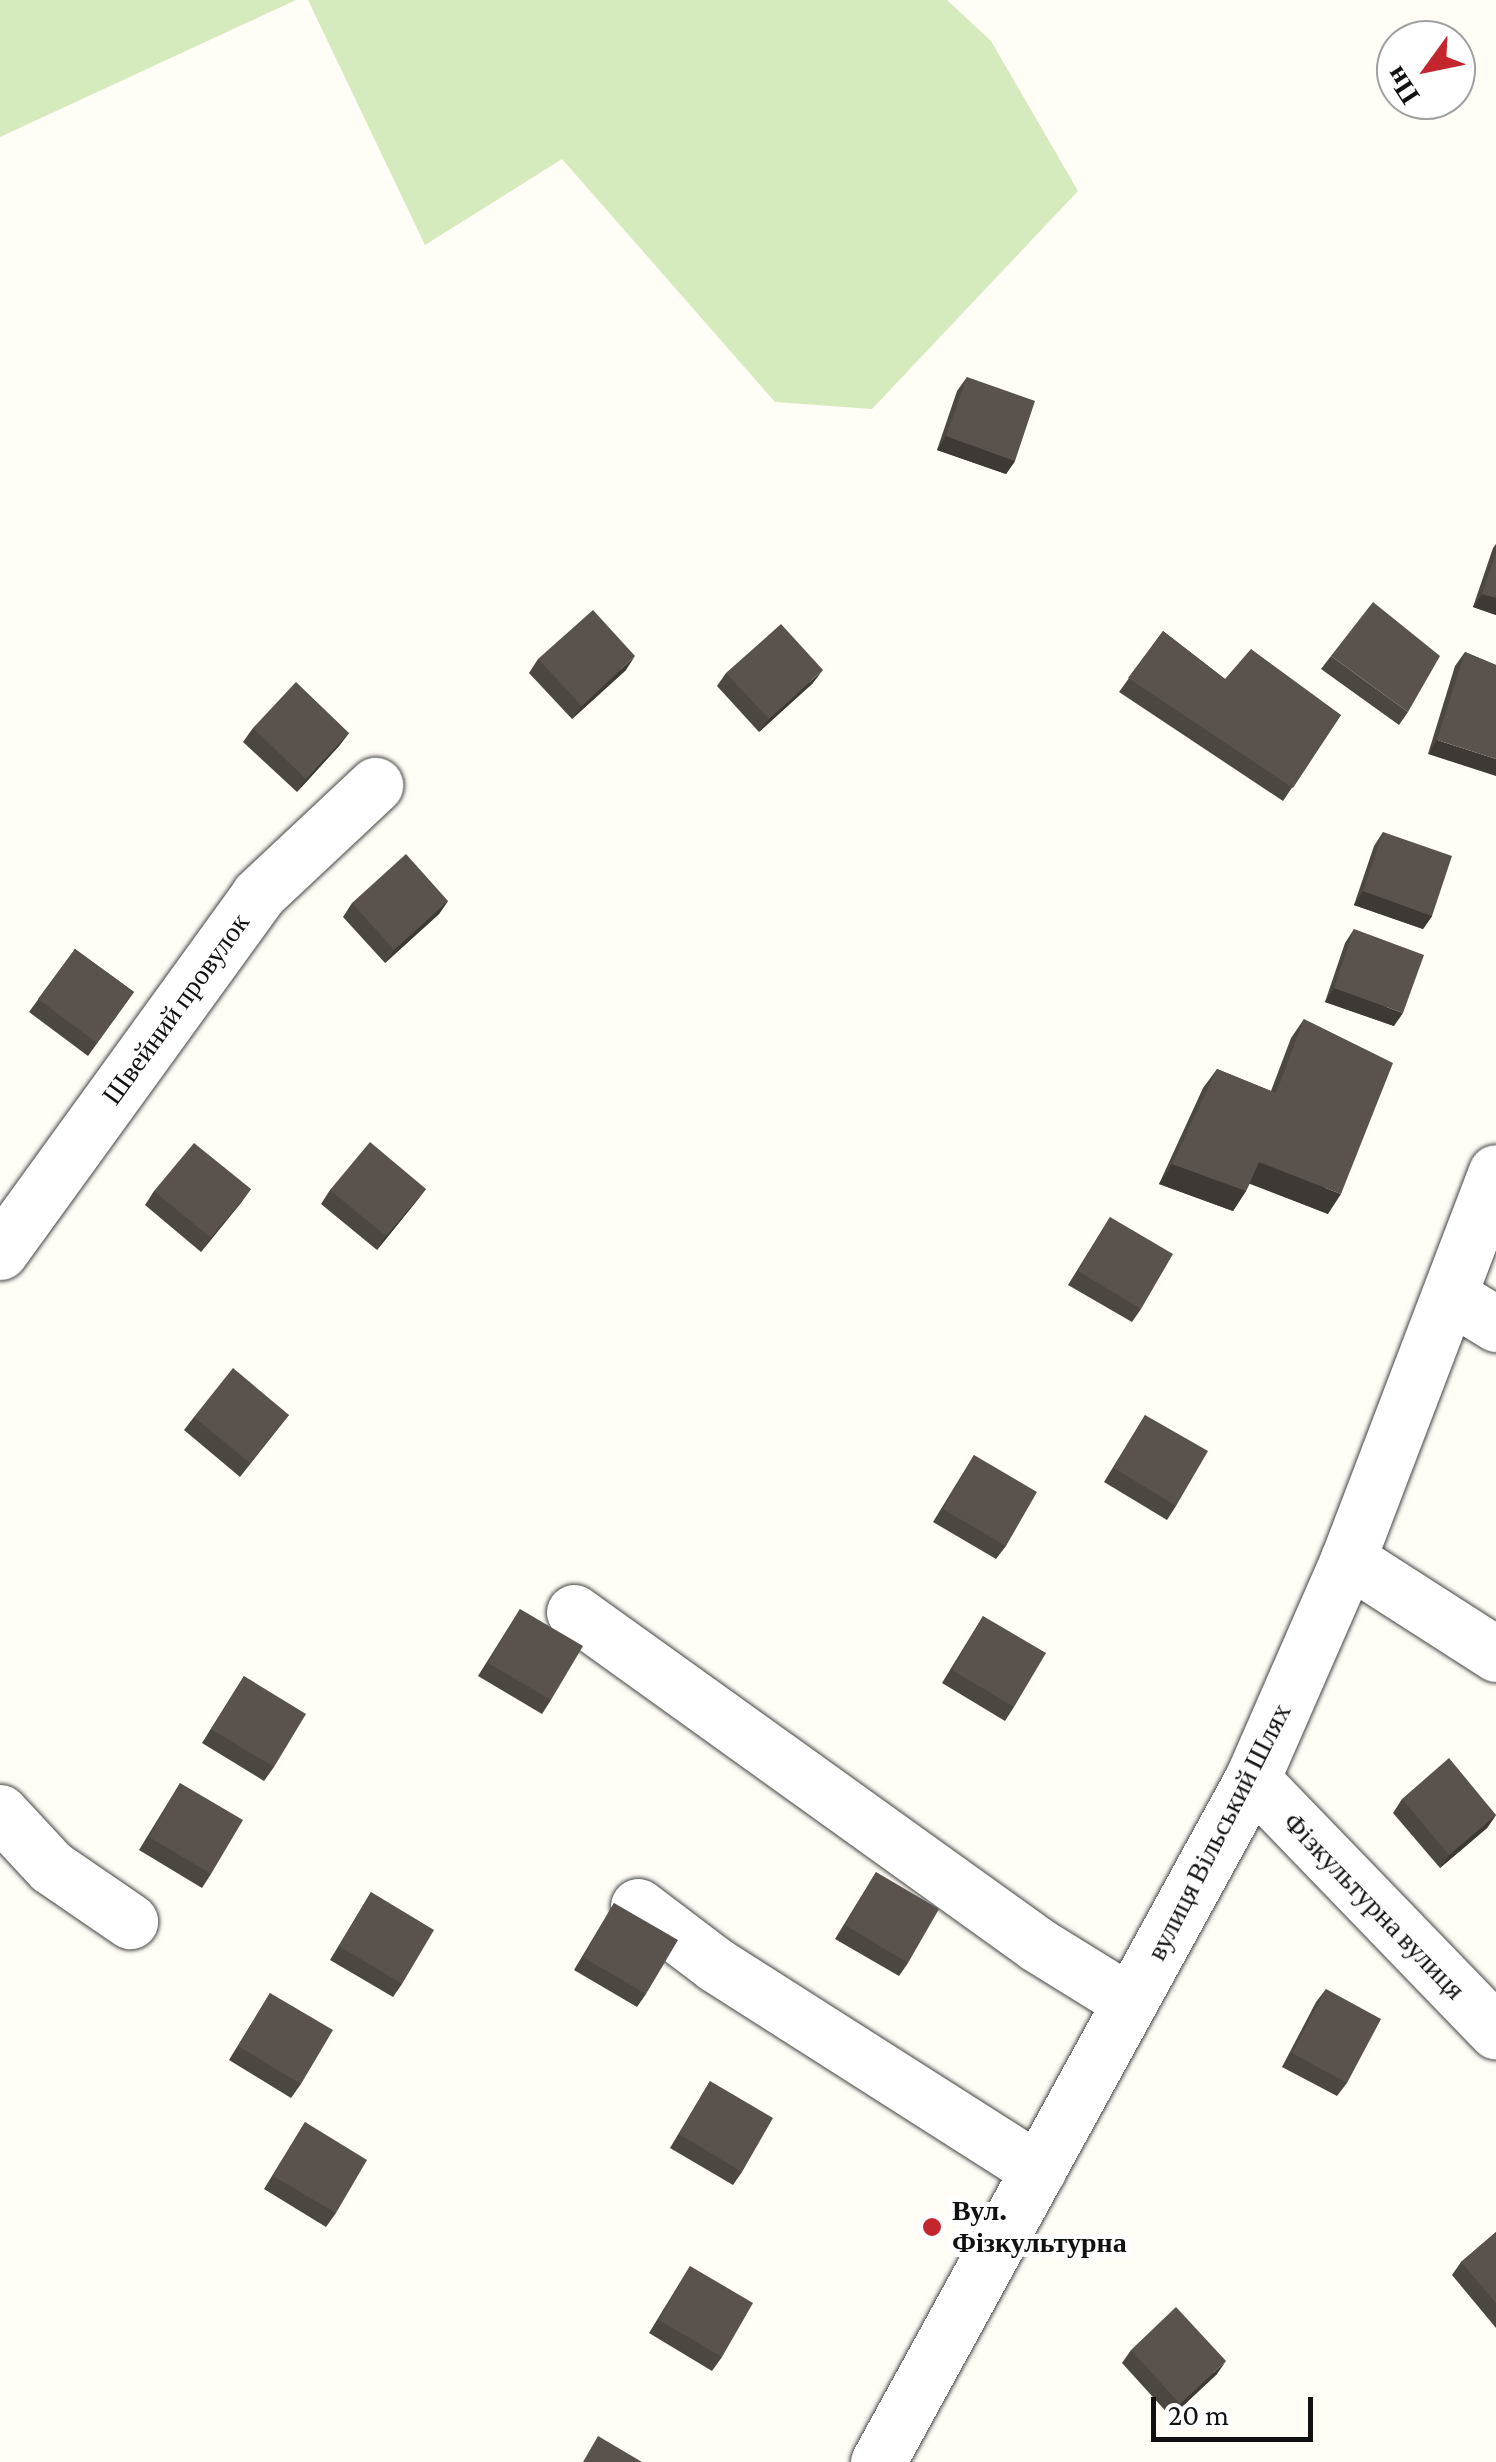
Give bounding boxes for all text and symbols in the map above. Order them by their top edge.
north arrow [1376,20,1476,120]
text: Пн [1379,61,1425,110]
street label: Швейний провулок [95,907,257,1111]
street label: вулиця Вільський Шлях [1140,1698,1298,1966]
street label: Фізкультурна вулиця [1276,1805,1472,2007]
place label: Вул. Фізкультурна [952,2194,1127,2260]
marker: Вул. Фізкультурна [921,2216,943,2238]
scale bar [1156,2377,1318,2439]
text: 20 m [1168,2398,1229,2431]

